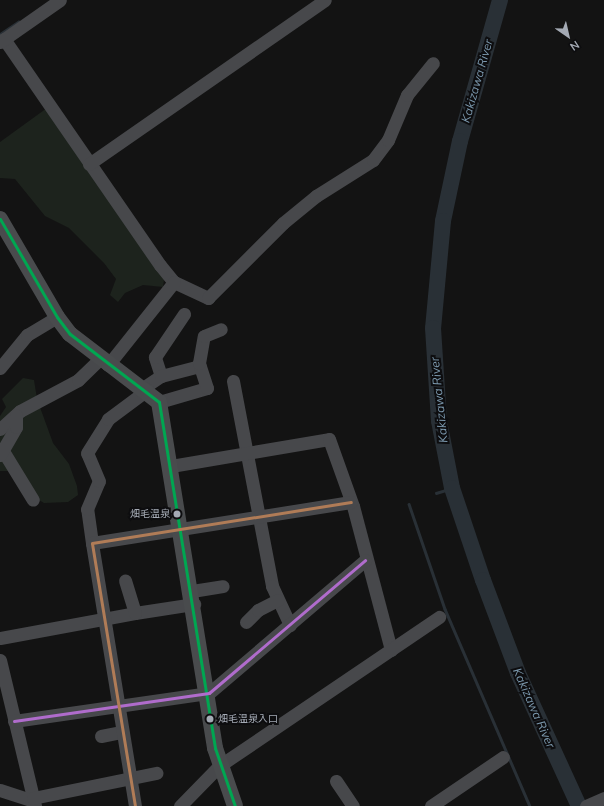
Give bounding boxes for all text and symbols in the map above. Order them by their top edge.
north arrow [548,16,588,56]
water label: Kakizawa River [458,38,496,124]
text: N [567,38,582,54]
water label: Kakizawa River [427,356,451,444]
place label: 畑毛温泉 [130,508,170,520]
marker: 畑毛温泉 [172,509,182,519]
water label: Kakizawa River [510,666,558,750]
place label: 畑毛温泉入口 [218,713,278,725]
marker: 畑毛温泉入口 [205,714,215,724]

